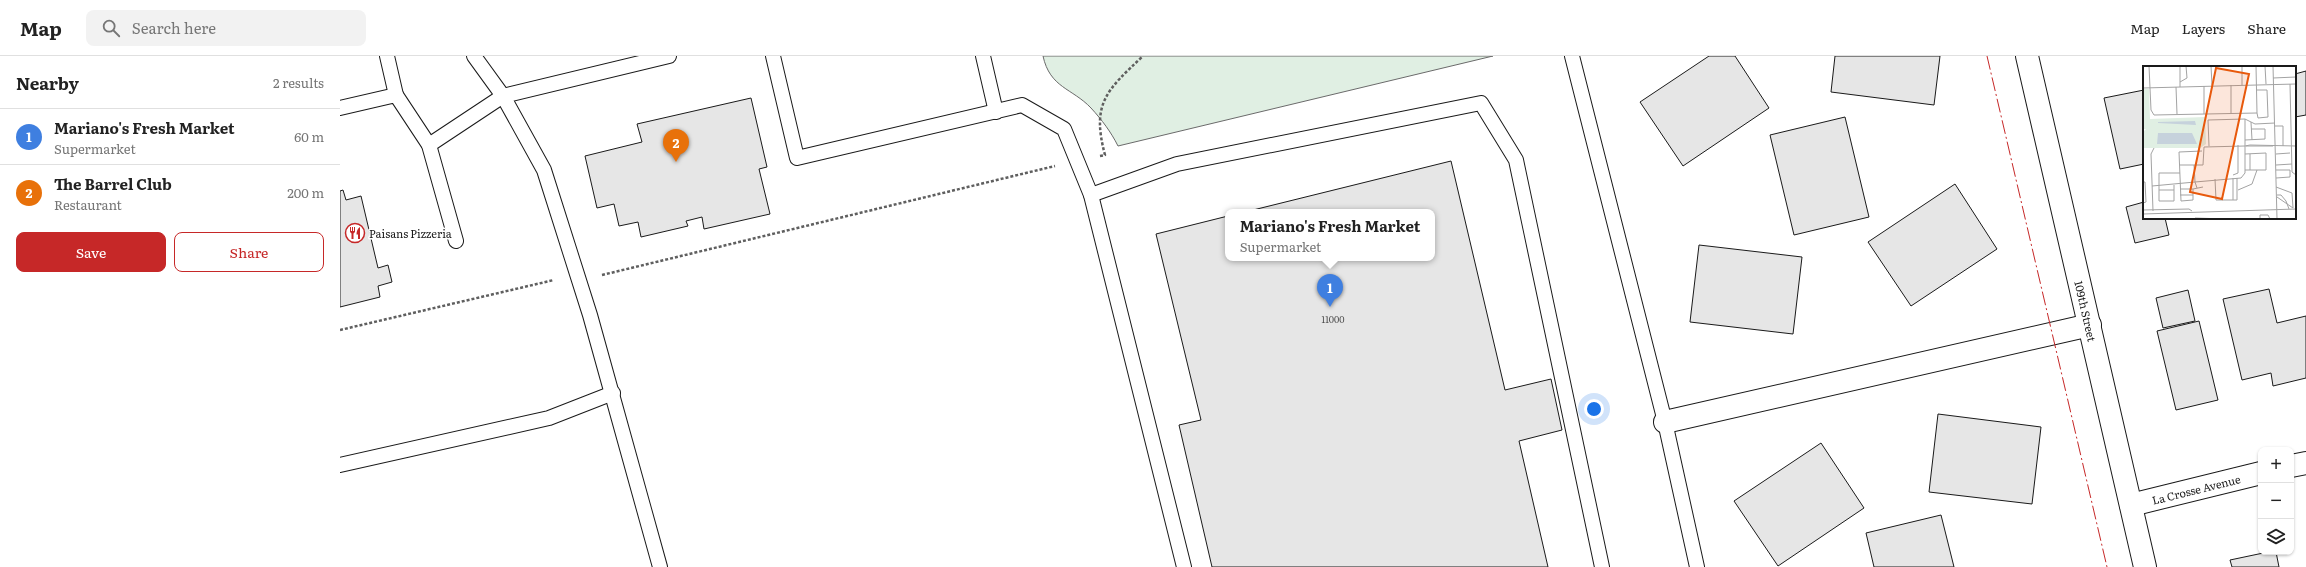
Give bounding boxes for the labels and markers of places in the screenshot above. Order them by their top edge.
pin: 2 [663,129,689,162]
restaurant icon: Paisans Pizzeria [344,222,366,244]
place label: Paisans Pizzeria [369,225,452,241]
pin: 1 [1317,274,1343,307]

